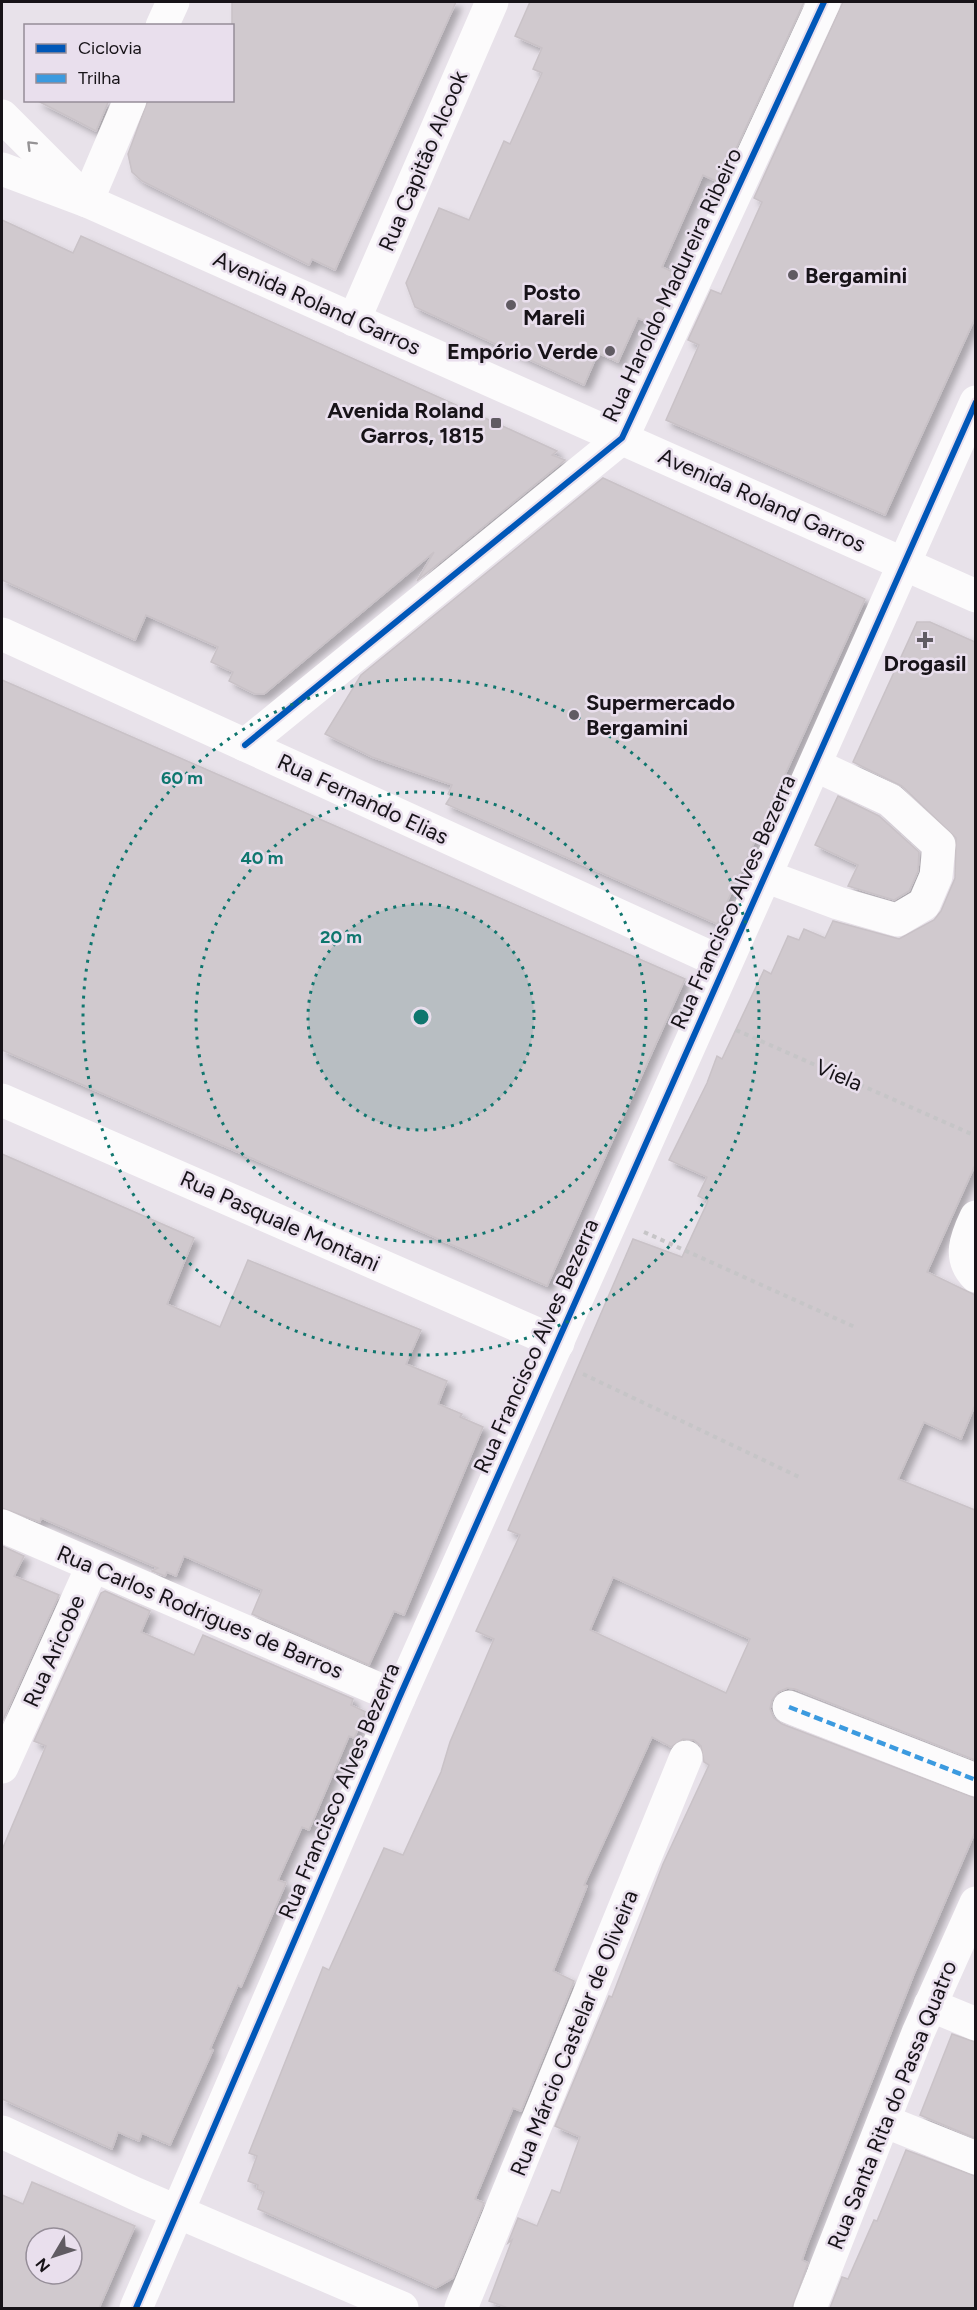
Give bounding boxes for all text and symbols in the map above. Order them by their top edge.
legend [24,24,234,102]
text: Ciclovia [78,37,142,59]
street label: Rua Capitão Alcook [373,66,473,255]
text: Trilha [78,67,121,89]
one-way arrow [27,141,37,152]
street label: Rua Haroldo Madureira Ribeiro [597,144,747,426]
street label: Avenida Roland Garros [209,245,425,361]
place label: Bergamini [805,262,907,289]
marker: Bergamini [786,268,800,282]
place label: Posto Mareli [523,279,585,331]
marker: Posto Mareli [504,298,518,312]
place label: Empório Verde [447,338,598,365]
marker: Empório Verde [603,344,617,358]
place label: Avenida Roland Garros, 1815 [327,397,484,449]
marker: Avenida Roland Garros, 1815 [489,416,503,430]
street label: Avenida Roland Garros [654,442,870,558]
marker: Drogasil [918,633,932,647]
place label: Drogasil [884,650,966,677]
place label: Supermercado Bergamini [586,689,735,741]
marker: Supermercado Bergamini [567,708,581,722]
street label: Rua Fernando Elias [273,748,453,850]
text: 60 m [161,767,203,789]
street label: Rua Francisco Alves Bezerra [665,771,801,1033]
text: 40 m [240,847,284,869]
text: 20 m [320,926,362,948]
centre of rings [411,1007,431,1027]
street label: Viela [811,1053,867,1097]
street label: Rua Pasquale Montani [176,1165,384,1277]
street label: Rua Francisco Alves Bezerra [468,1215,604,1477]
street label: Rua Carlos Rodrigues de Barros [53,1539,347,1685]
street label: Rua Aricobe [17,1591,91,1711]
street label: Rua Francisco Alves Bezerra [273,1659,405,1923]
street label: Rua Márcio Castelar de Oliveira [504,1886,644,2180]
street label: Rua Santa Rita do Passa Quatro [822,1956,962,2254]
north arrow [24,2226,84,2286]
text: N [31,2254,54,2276]

